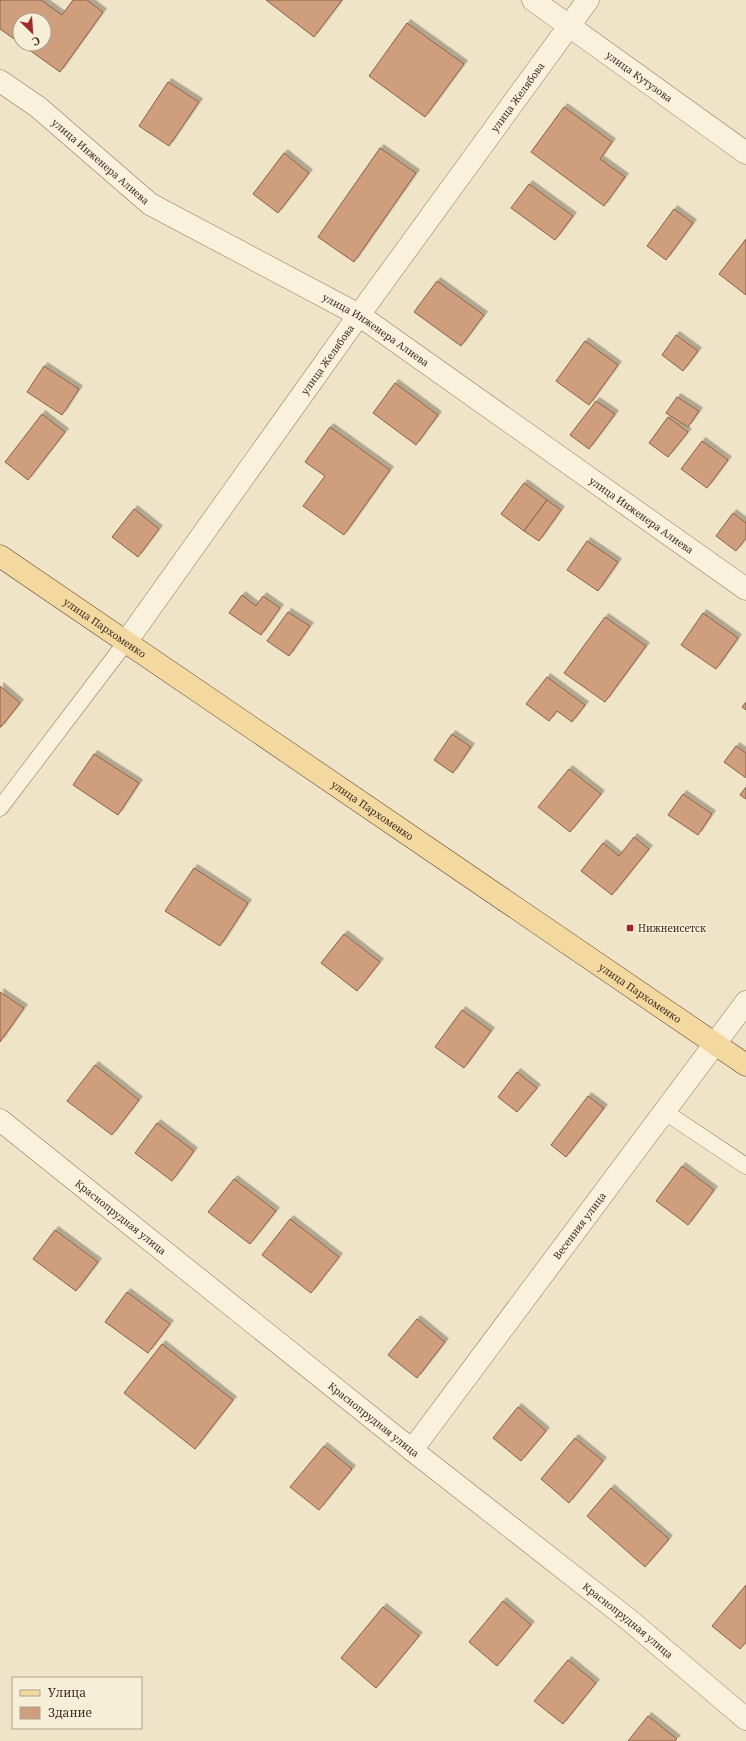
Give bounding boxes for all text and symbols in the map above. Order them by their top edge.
north arrow [12,12,52,52]
text: С [30,33,43,50]
street label: улица Кутузова [603,48,676,105]
street label: улица Желябова [487,59,548,135]
street label: улица Инженера Алиева [49,115,153,208]
street label: улица Инженера Алиева [320,290,432,370]
street label: улица Желябова [297,321,357,397]
street label: улица Инженера Алиева [586,473,697,557]
street label: улица Пархоменко [61,594,149,661]
street label: улица Пархоменко [329,777,417,843]
place label: Нижнеисетск [638,921,706,935]
marker: Нижнеисетск [625,923,635,933]
street label: улица Пархоменко [596,960,684,1026]
street label: Краснопрудная улица [72,1176,170,1258]
street label: Весенняя улица [550,1189,609,1262]
street label: Краснопрудная улица [325,1379,423,1460]
street label: Краснопрудная улица [580,1579,677,1662]
legend [12,1677,142,1729]
text: Улица [48,1684,86,1701]
text: Здание [48,1704,92,1721]

